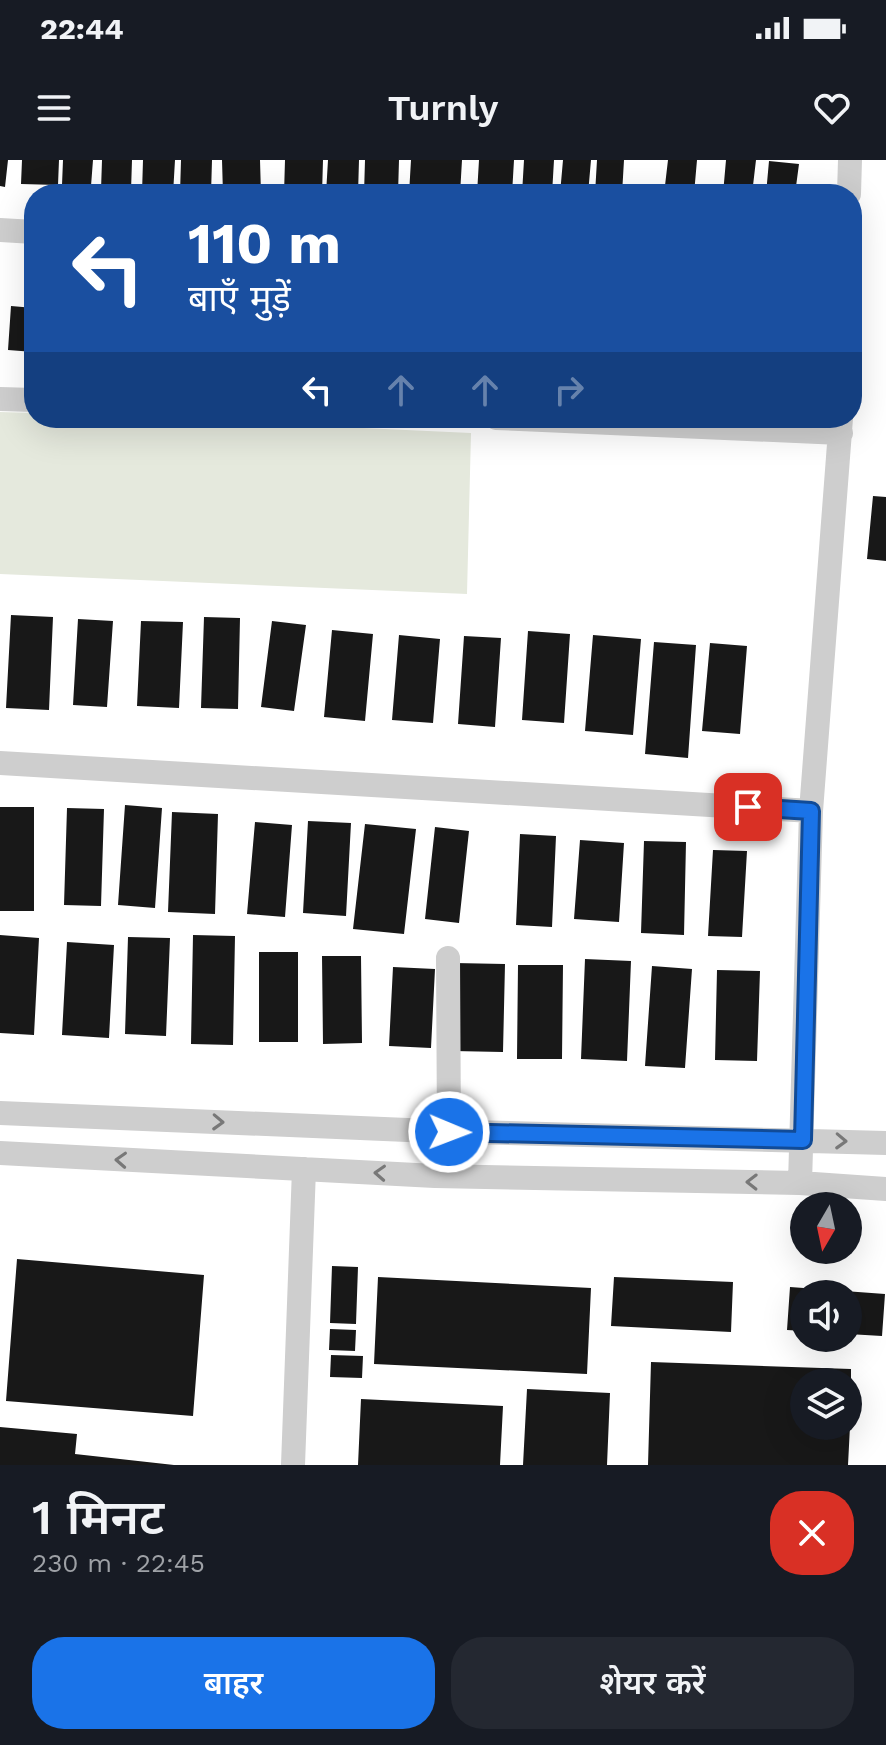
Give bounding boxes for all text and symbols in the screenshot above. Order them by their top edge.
text: 22:44 [40,11,124,46]
icon: menu [32,86,76,130]
icon: heart [810,86,854,130]
text: Turnly [388,87,498,129]
text: 110 m [188,211,341,277]
icon: left [56,216,160,320]
text: बाएँ मुड़ें [188,278,291,320]
icon: left [295,368,339,412]
icon: ahead [379,368,423,412]
icon: ahead [463,368,507,412]
icon: right [547,368,591,412]
pin [714,773,782,841]
icon: arrive [726,785,770,829]
position arrow [407,1090,491,1174]
one-way arrow [212,1114,225,1131]
one-way arrow [836,1133,848,1150]
one-way arrow [114,1151,127,1168]
one-way arrow [373,1165,386,1182]
one-way arrow [745,1173,758,1191]
north arrow [790,1192,862,1264]
map controls [790,1192,862,1440]
button: sound [790,1280,862,1352]
button: layers [790,1368,862,1440]
text: 1 मिनट [32,1489,164,1546]
button: close [770,1491,854,1575]
text: 230 m · 22:45 [32,1548,205,1578]
button: बाहर [32,1637,435,1729]
button: शेयर करें [451,1637,854,1729]

